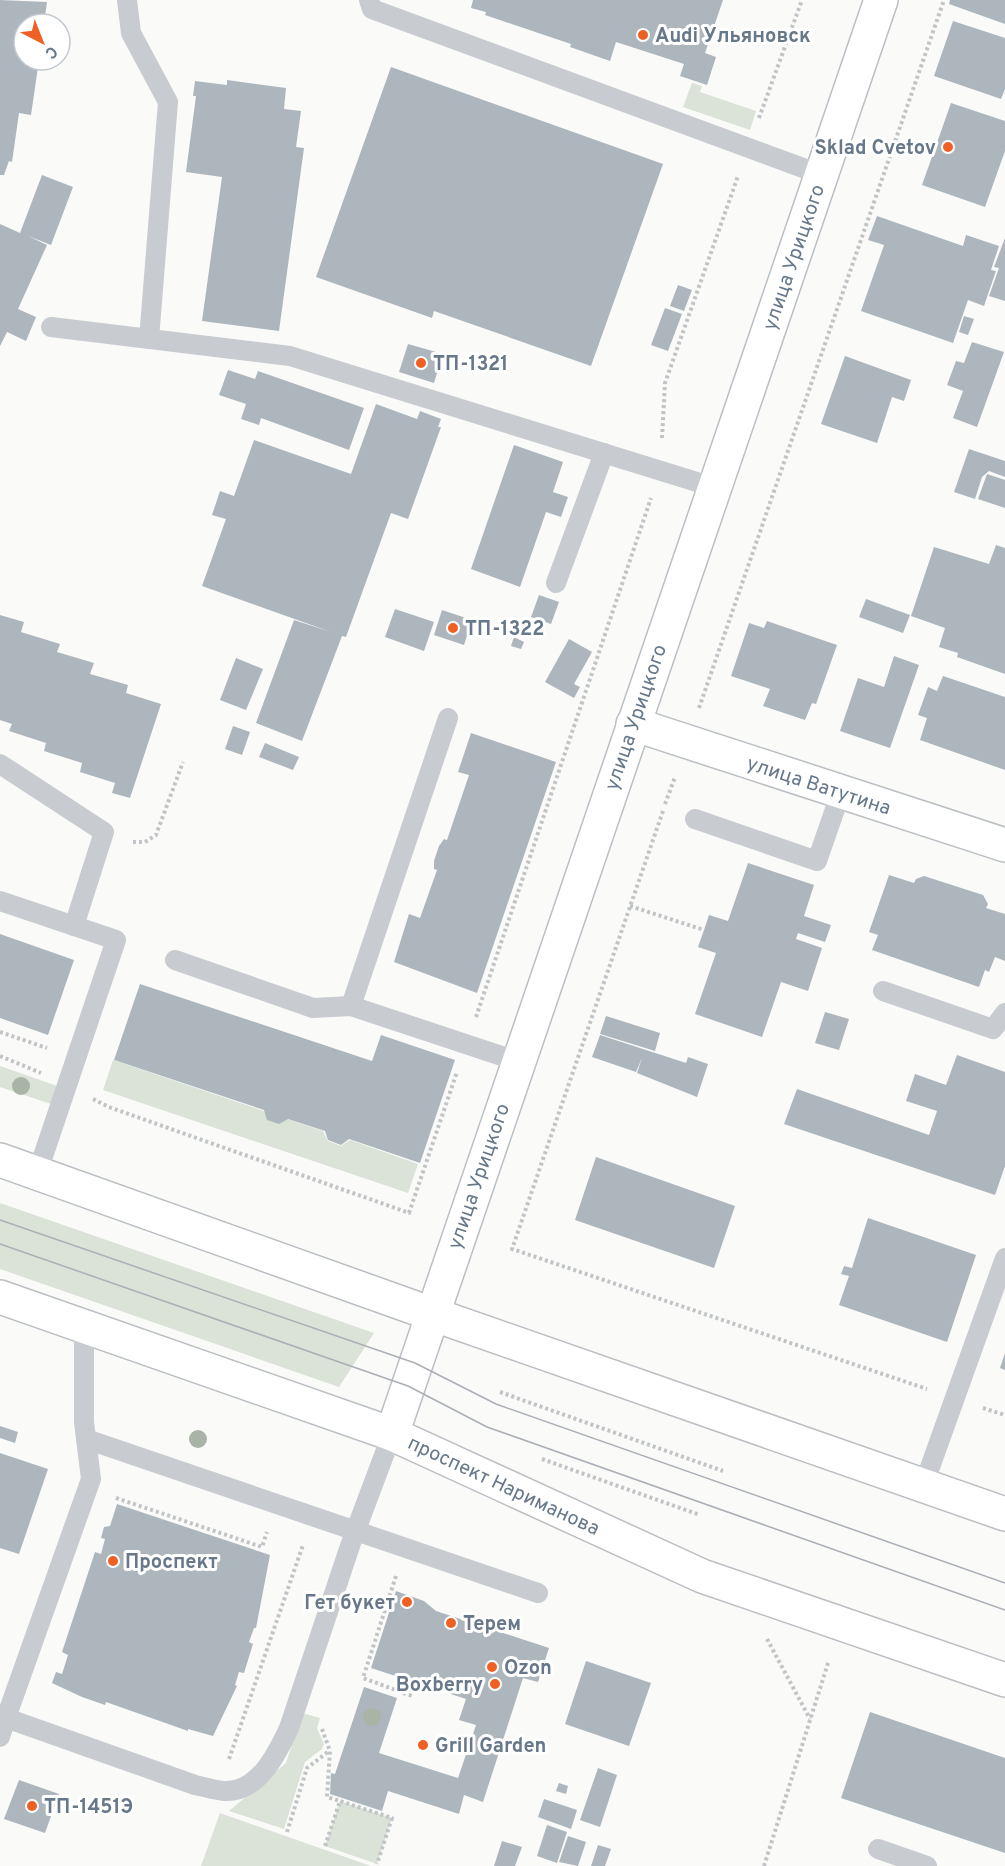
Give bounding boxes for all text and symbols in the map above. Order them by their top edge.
north arrow [12,12,72,72]
place label: Audi Ульяновск [655,24,811,50]
marker: Audi Ульяновск [636,28,650,42]
text: С [40,41,61,63]
place label: Sklad Cvetov [814,136,936,162]
marker: Sklad Cvetov [941,140,955,154]
street label: улица Урицкого [758,181,832,334]
place label: ТП-1321 [433,352,508,378]
marker: ТП-1321 [414,356,428,370]
place label: ТП-1322 [465,617,544,643]
marker: ТП-1322 [446,621,460,635]
street label: улица Урицкого [600,641,674,794]
street label: улица Ватутина [743,751,894,822]
street label: улица Урицкого [443,1100,517,1253]
street label: проспект Нариманова [403,1431,603,1543]
place label: Проспект [125,1550,218,1576]
marker: Проспект [106,1554,120,1568]
place label: Гет букет [304,1591,395,1617]
marker: Гет букет [400,1595,414,1609]
place label: Терем [463,1612,521,1638]
marker: Терем [444,1616,458,1630]
place label: Ozon [504,1656,552,1682]
marker: Ozon [485,1660,499,1674]
place label: Boxberry [396,1673,483,1699]
marker: Boxberry [488,1677,502,1691]
place label: Grill Garden [435,1734,546,1760]
marker: Grill Garden [416,1738,430,1752]
place label: ТП-1451Э [44,1795,133,1821]
marker: ТП-1451Э [25,1799,39,1813]

